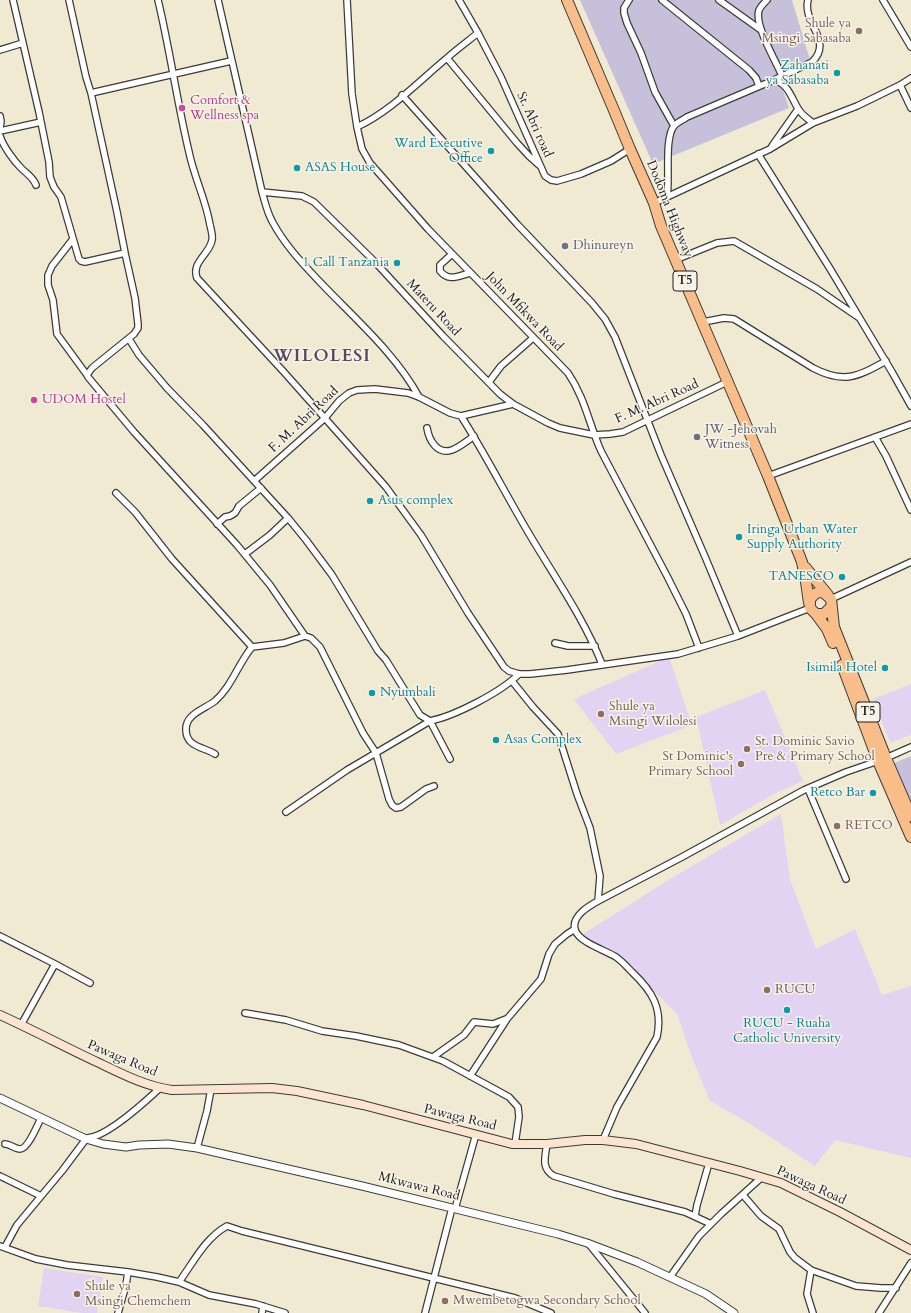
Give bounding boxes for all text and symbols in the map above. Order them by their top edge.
place label: Shule ya Msingi Sabasaba [762,16,851,47]
marker: Shule ya Msingi Sabasaba [854,26,864,36]
place label: Zahanati ya Sabasaba [766,58,829,89]
marker: Zahanati ya Sabasaba [832,68,842,78]
street label: St. Abri road [513,90,555,160]
place label: Comfort & Wellness spa [190,93,259,124]
marker: Comfort & Wellness spa [177,103,187,113]
place label: Ward Executive Office [394,136,483,167]
marker: Ward Executive Office [486,146,496,156]
street label: Dodoma Highway [642,158,696,260]
place label: ASAS House [305,160,375,176]
marker: ASAS House [292,163,302,173]
place label: Dhinureyn [573,238,634,254]
marker: Dhinureyn [560,241,570,251]
place label: 1 Call Tanzania [303,255,389,271]
marker: 1 Call Tanzania [392,258,402,268]
street label: John Mfikwa Road [482,269,566,355]
road number: T5 [673,271,697,291]
street label: Materu Road [403,276,463,340]
district label: WILOLESI [273,347,371,367]
street label: F. M. Abri Road [613,377,701,427]
street label: F. M. Abri Road [266,384,342,456]
place label: UDOM Hostel [42,392,126,408]
marker: UDOM Hostel [29,395,39,405]
place label: JW -Jehovah Witness [705,422,777,453]
marker: JW -Jehovah Witness [692,432,702,442]
place label: Asus complex [378,493,453,509]
marker: Asus complex [365,496,375,506]
place label: Iringa Urban Water Supply Authority [747,522,857,553]
marker: Iringa Urban Water Supply Authority [734,532,744,542]
place label: TANESCO [768,569,834,585]
marker: TANESCO [837,572,847,582]
place label: Isimila Hotel [806,660,877,676]
marker: Isimila Hotel [880,663,890,673]
place label: Nyumbali [380,685,436,701]
marker: Nyumbali [367,688,377,698]
place label: Shule ya Msingi Wilolesi [609,699,697,730]
road number: T5 [856,702,880,722]
marker: Shule ya Msingi Wilolesi [596,709,606,719]
place label: Asas Complex [504,732,582,748]
place label: St. Dominic Savio Pre & Primary School [755,734,875,765]
marker: Asas Complex [491,735,501,745]
marker: St. Dominic Savio Pre & Primary School [742,744,752,754]
place label: St Dominic's Primary School [648,749,733,780]
marker: St Dominic's Primary School [736,759,746,769]
place label: Retco Bar [810,785,865,801]
marker: Retco Bar [868,788,878,798]
place label: RETCO [845,818,893,834]
marker: RETCO [832,821,842,831]
place label: RUCU [775,982,815,998]
marker: RUCU [762,985,772,995]
marker: RUCU - Ruaha Catholic University [782,1005,792,1015]
place label: RUCU - Ruaha Catholic University [733,1016,841,1047]
street label: Pawaga Road [85,1037,159,1081]
street label: Pawaga Road [422,1101,498,1135]
street label: Pawaga Road [774,1163,848,1209]
street label: Mkwawa Road [377,1169,461,1205]
place label: Shule ya Msingi Chemchem [85,1279,191,1310]
marker: Shule ya Msingi Chemchem [72,1289,82,1299]
place label: Mwembetogwa Secondary School [453,1293,641,1309]
marker: Mwembetogwa Secondary School [440,1296,450,1306]

